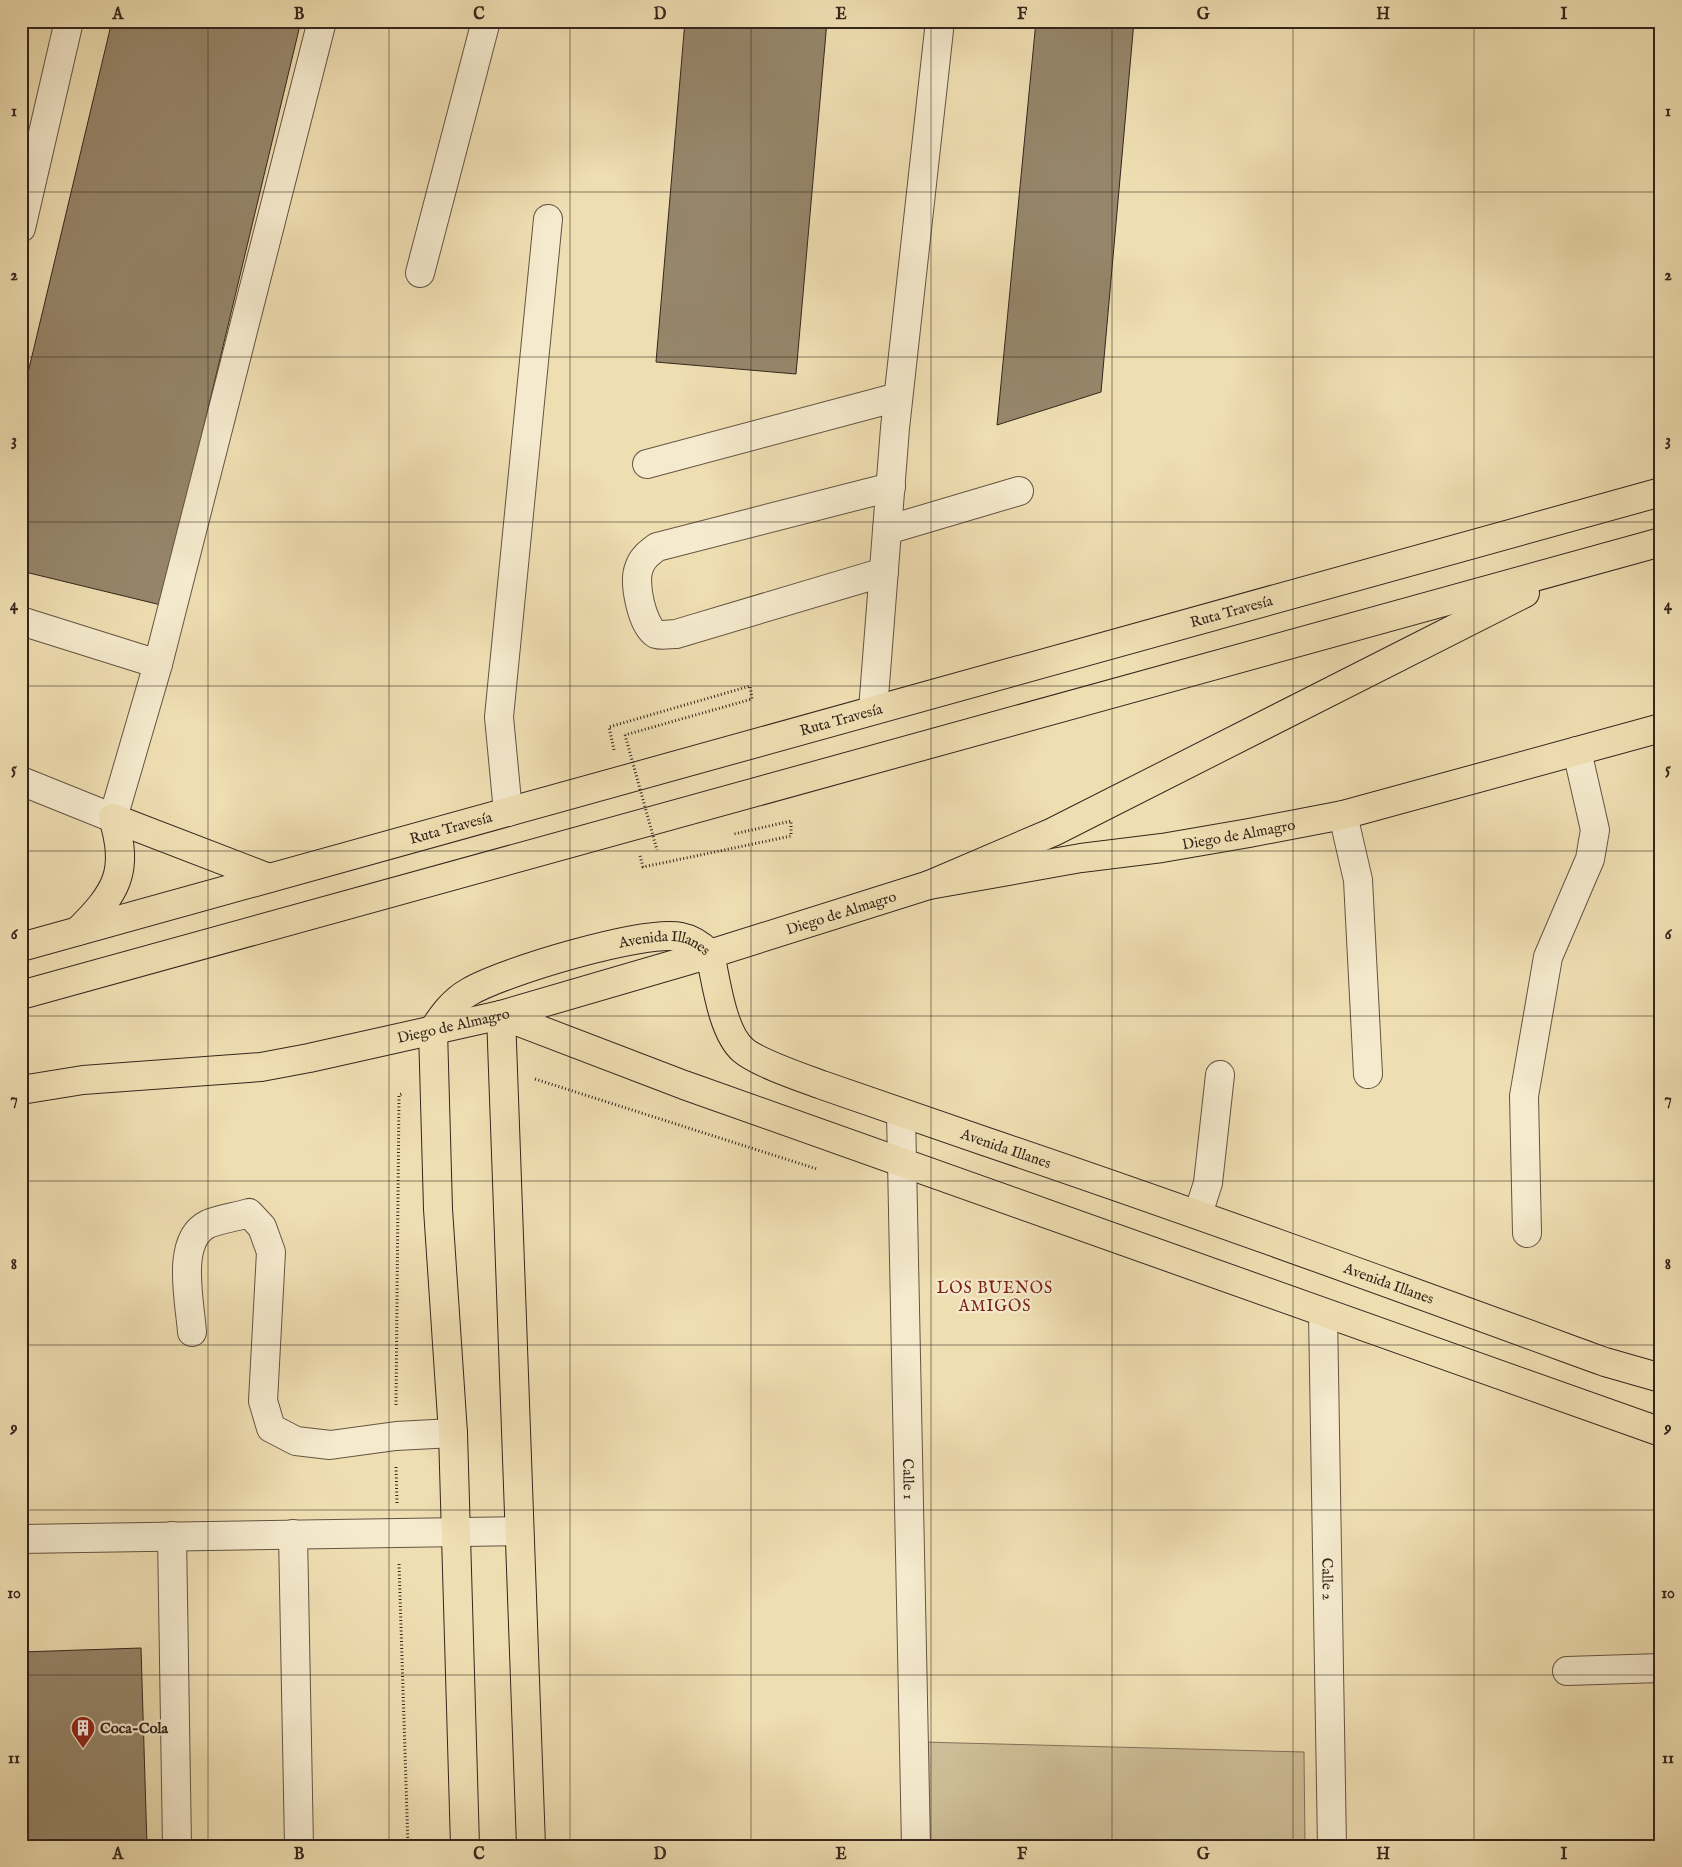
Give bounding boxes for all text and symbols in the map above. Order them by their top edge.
text: A [112,5,125,25]
text: B [294,5,305,25]
text: C [473,5,485,25]
text: D [654,5,667,25]
text: E [835,5,847,25]
text: F [1017,5,1028,25]
text: G [1197,5,1210,25]
text: H [1376,5,1390,25]
text: I [1561,5,1568,25]
text: 1 [11,102,17,122]
text: 1 [1665,102,1671,122]
text: 2 [10,266,18,286]
text: 2 [1664,266,1672,286]
text: 3 [11,431,17,451]
text: 3 [1665,431,1671,451]
street label: Ruta Travesía [1188,591,1275,632]
text: 4 [10,596,19,616]
text: 4 [1664,596,1673,616]
street label: Ruta Travesía [798,699,885,740]
text: 5 [11,760,17,780]
text: 5 [1665,760,1671,780]
street label: Ruta Travesía [407,807,495,848]
street label: Diego de Almagro [1181,815,1297,854]
street label: Diego de Almagro [784,886,899,939]
text: 6 [11,925,19,945]
text: 6 [1665,925,1673,945]
street label: Avenida Illanes [616,926,714,959]
street label: Diego de Almagro [395,1004,512,1047]
text: 7 [10,1090,18,1110]
text: 7 [1664,1090,1672,1110]
street label: Avenida Illanes [957,1124,1054,1173]
text: 8 [11,1255,17,1275]
text: 8 [1665,1255,1671,1275]
street label: Avenida Illanes [1340,1258,1436,1308]
district label: LOS BUENOS AMIGOS [937,1279,1053,1317]
text: 9 [10,1419,18,1439]
text: 9 [1664,1419,1672,1439]
street label: Calle 1 [899,1458,918,1500]
street label: Calle 2 [1318,1558,1337,1600]
text: 10 [7,1584,21,1604]
text: 10 [1661,1584,1675,1604]
building icon: Coca-Cola [70,1715,96,1749]
place label: Coca-Cola [100,1719,169,1738]
text: 11 [8,1749,20,1769]
text: 11 [1662,1749,1674,1769]
text: A [112,1845,125,1865]
text: B [294,1845,305,1865]
text: C [473,1845,485,1865]
text: D [654,1845,667,1865]
text: E [835,1845,847,1865]
text: F [1017,1845,1028,1865]
text: G [1197,1845,1210,1865]
text: H [1376,1845,1390,1865]
text: I [1561,1845,1568,1865]

